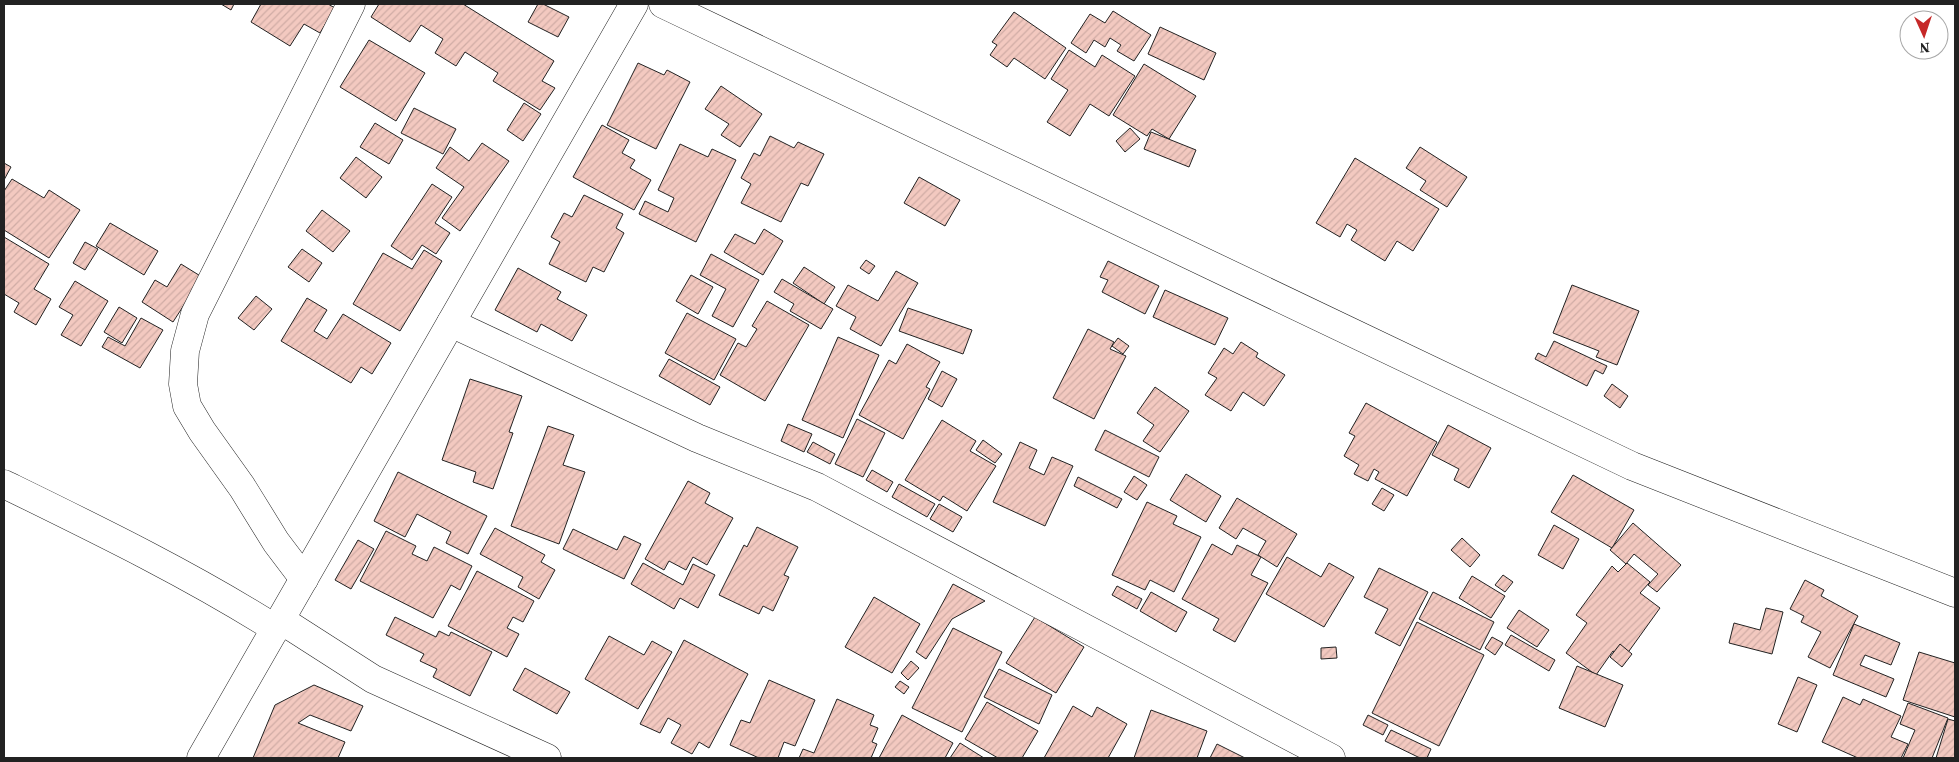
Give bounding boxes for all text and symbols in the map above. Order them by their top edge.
north arrow [1899,10,1949,60]
text: N [1919,38,1930,58]

